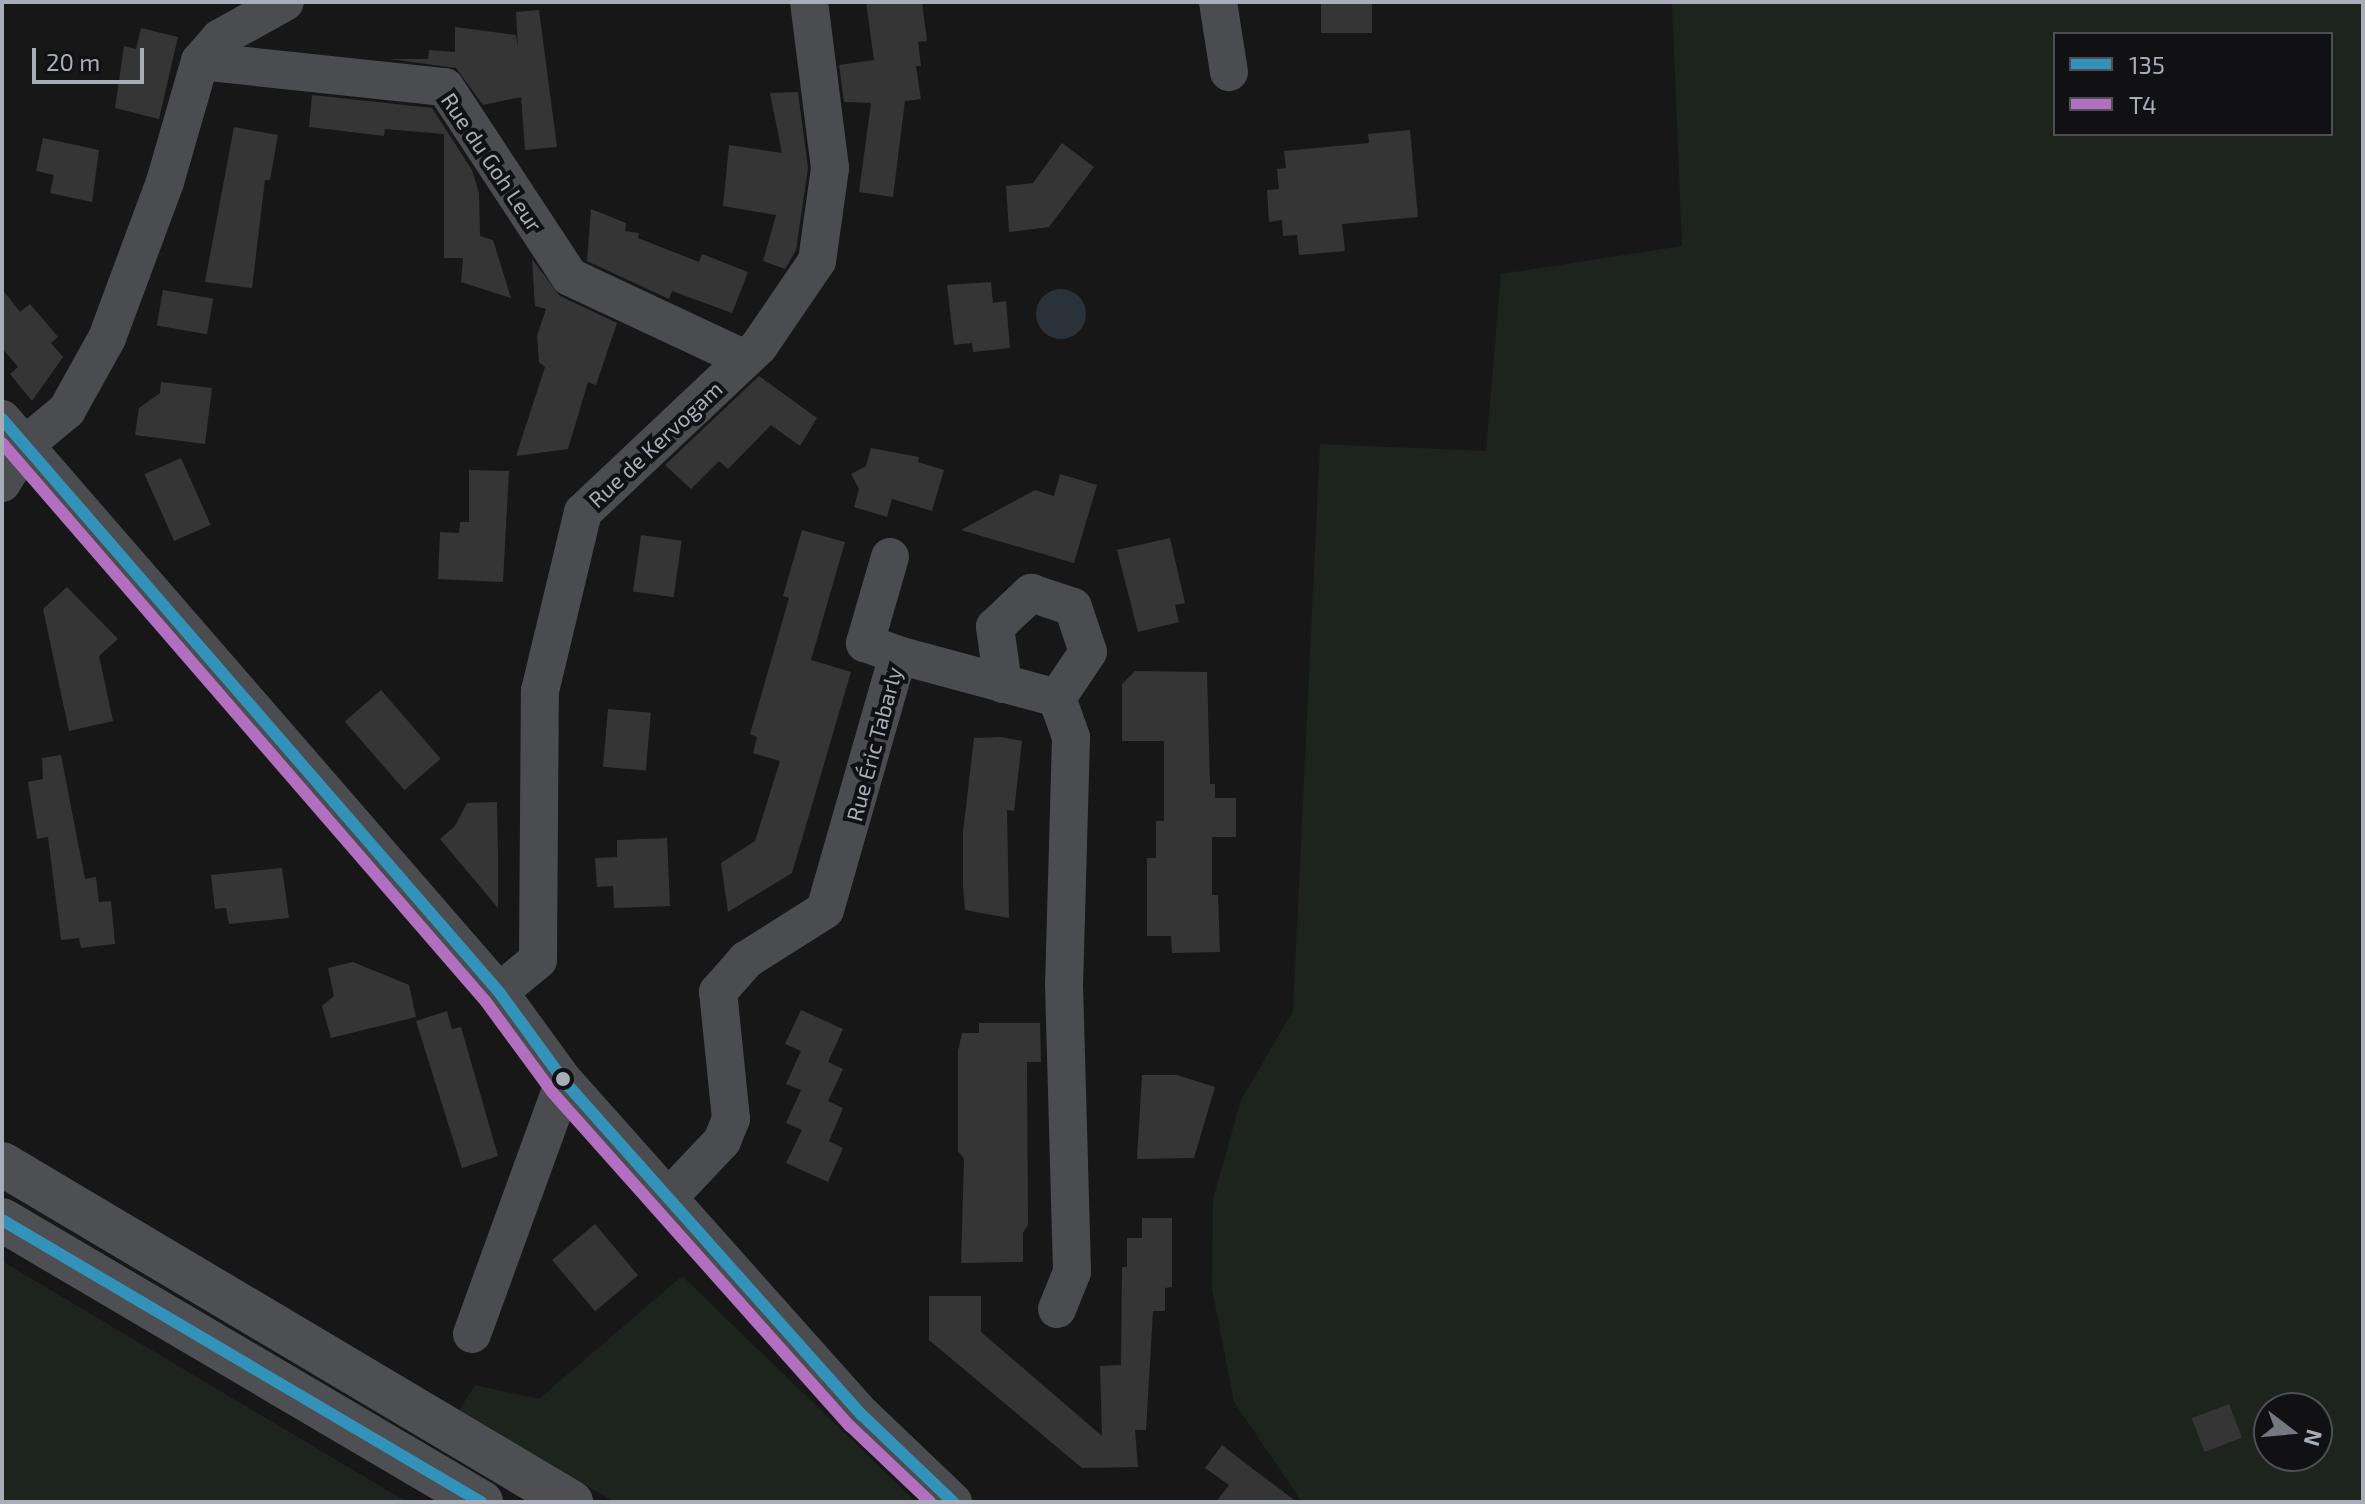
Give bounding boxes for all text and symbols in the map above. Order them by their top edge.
scale bar [36,32,148,82]
legend [2053,32,2333,136]
text: 20 m [46,47,100,76]
text: 135 [2129,50,2165,79]
street label: Rue du Goh Leur [436,88,548,236]
text: T4 [2129,90,2157,119]
street label: Rue de Kervogam [583,375,727,513]
street label: Rue Éric Tabarly [841,664,907,824]
unlabelled marker [555,1071,571,1087]
north arrow [2253,1392,2333,1472]
text: N [2299,1427,2329,1449]

